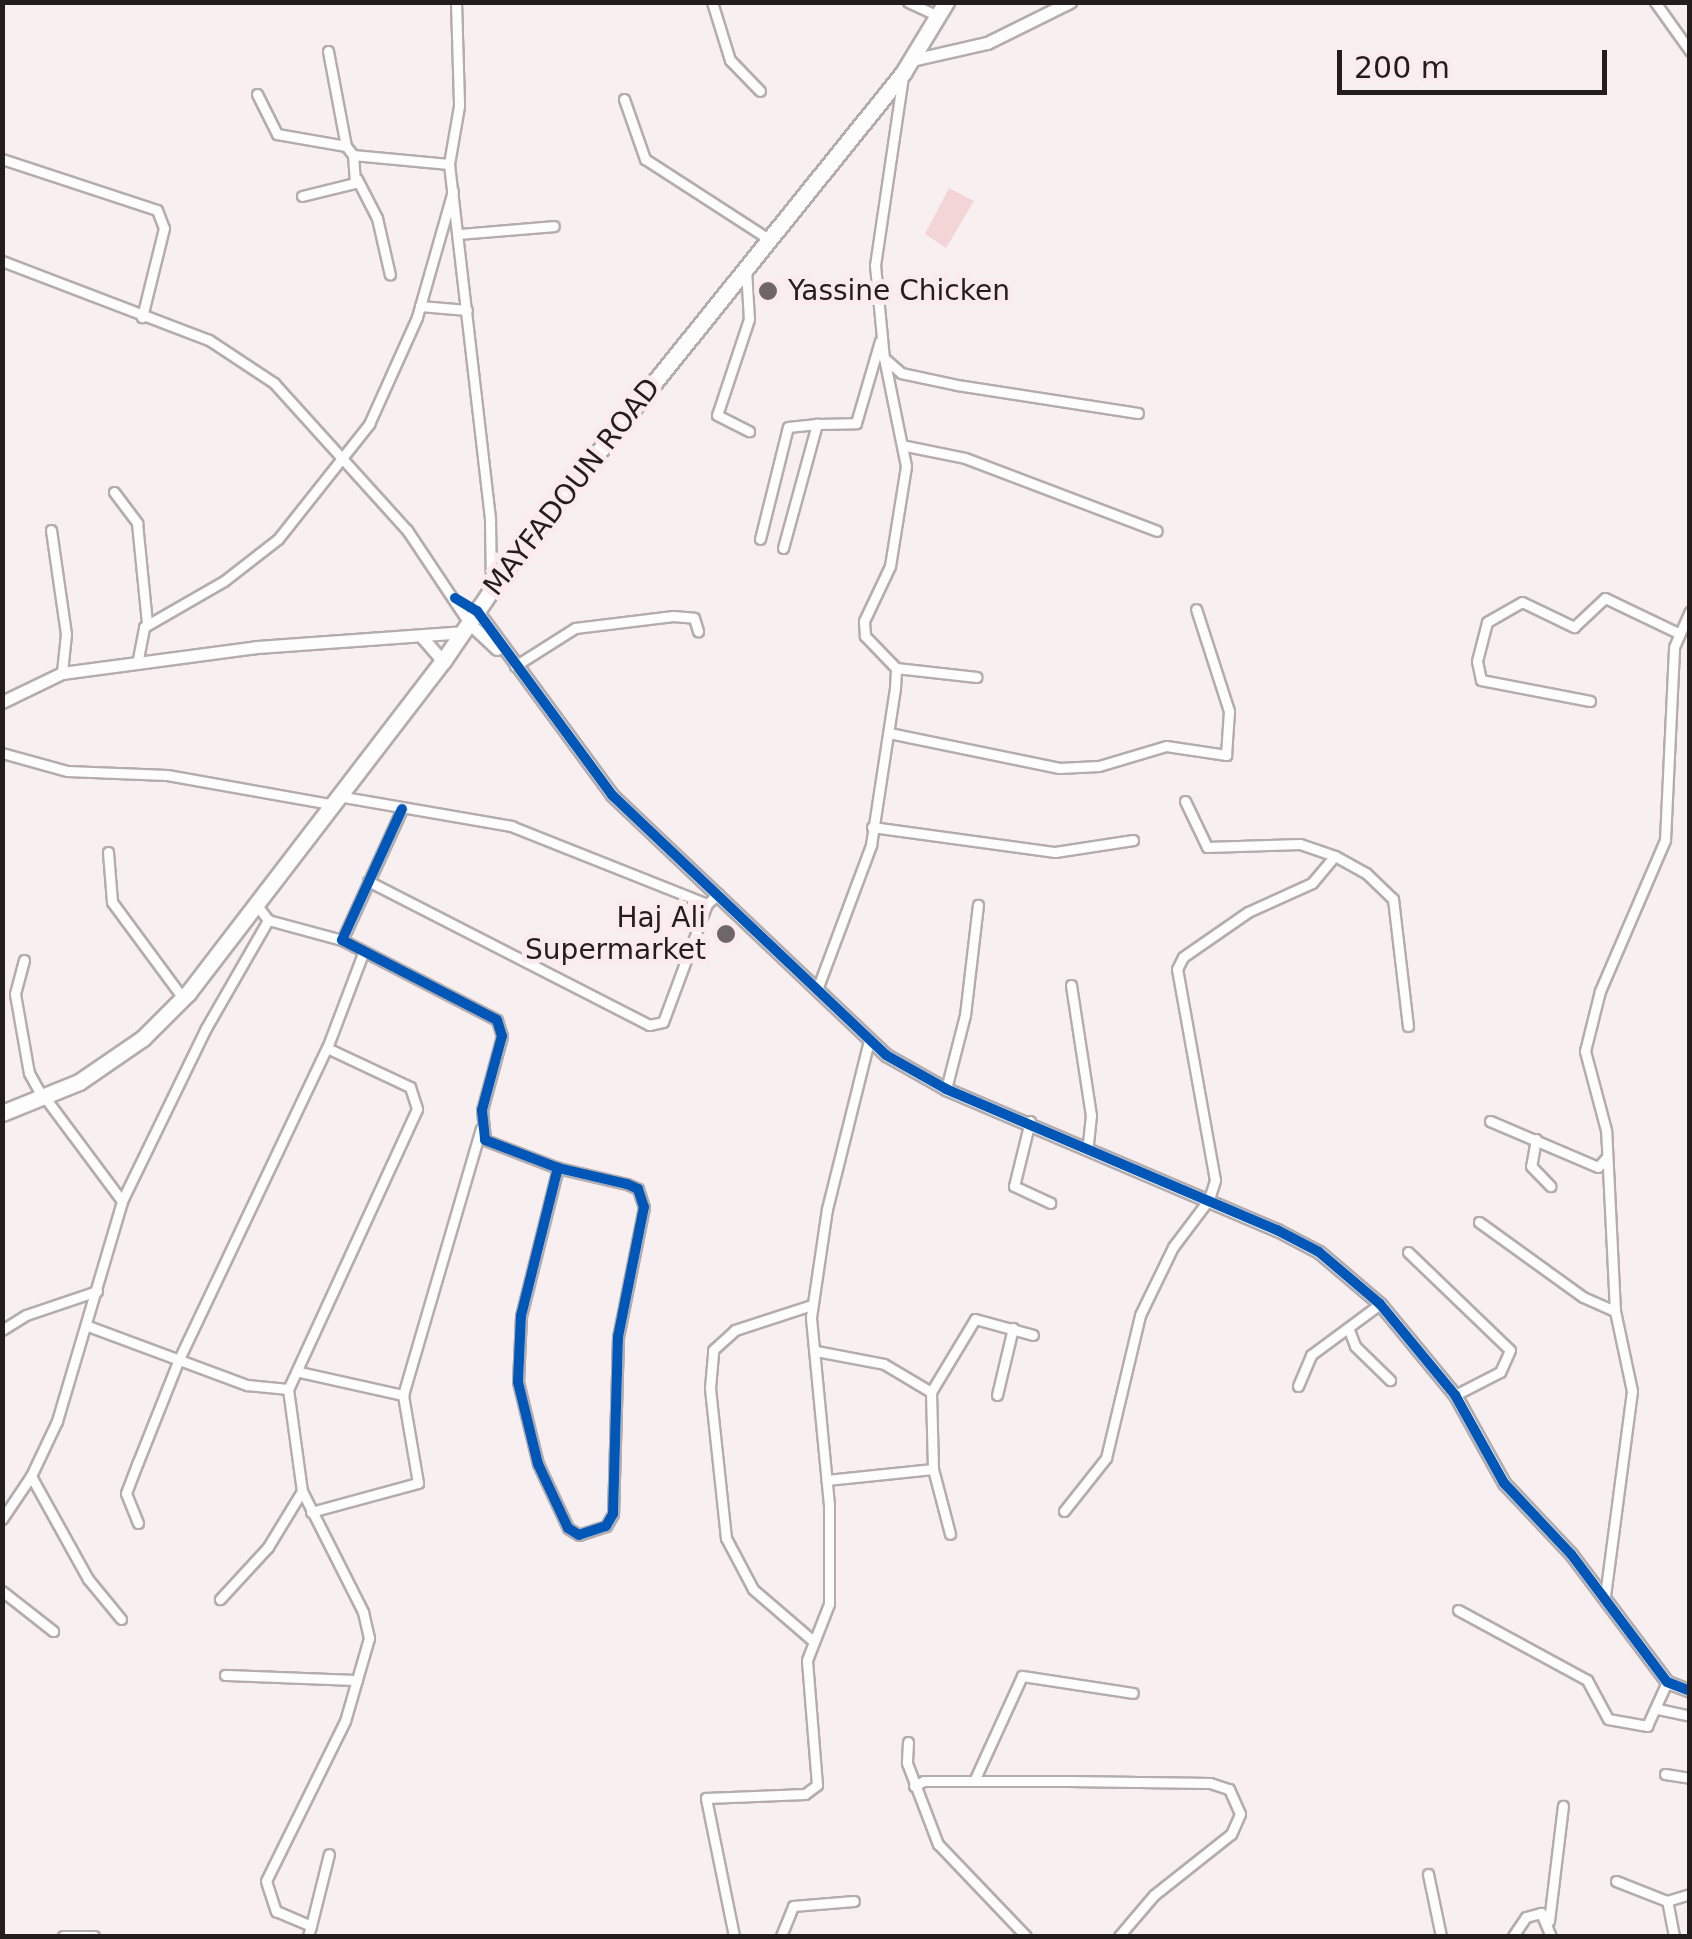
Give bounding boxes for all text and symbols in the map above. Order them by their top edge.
scale bar [1342,30,1612,92]
text: 200 m [1354,50,1450,85]
place label: Yassine Chicken [788,274,1010,308]
marker: Yassine Chicken [757,280,779,302]
street label: MAYFADOUN ROAD [477,372,667,602]
place label: Haj Ali Supermarket [525,901,706,967]
marker: Haj Ali Supermarket [715,923,737,945]

